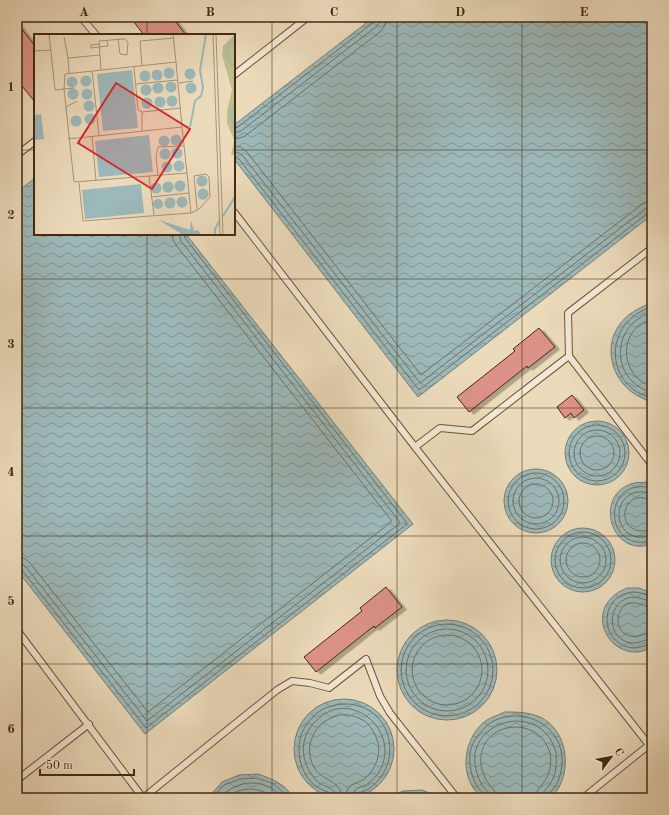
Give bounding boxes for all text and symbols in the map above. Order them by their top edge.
text: A [79,6,89,19]
text: B [205,6,215,19]
text: C [330,6,338,19]
text: D [455,6,465,19]
text: E [580,6,589,19]
inset map [34,34,235,235]
text: 1 [7,81,15,94]
text: 2 [7,209,15,222]
text: 3 [7,338,15,351]
text: 4 [7,466,15,479]
text: 5 [7,595,15,608]
text: 6 [7,723,15,736]
north arrow [591,737,631,777]
text: С [612,747,625,758]
scale bar [40,751,134,777]
text: 50 m [46,759,73,772]

